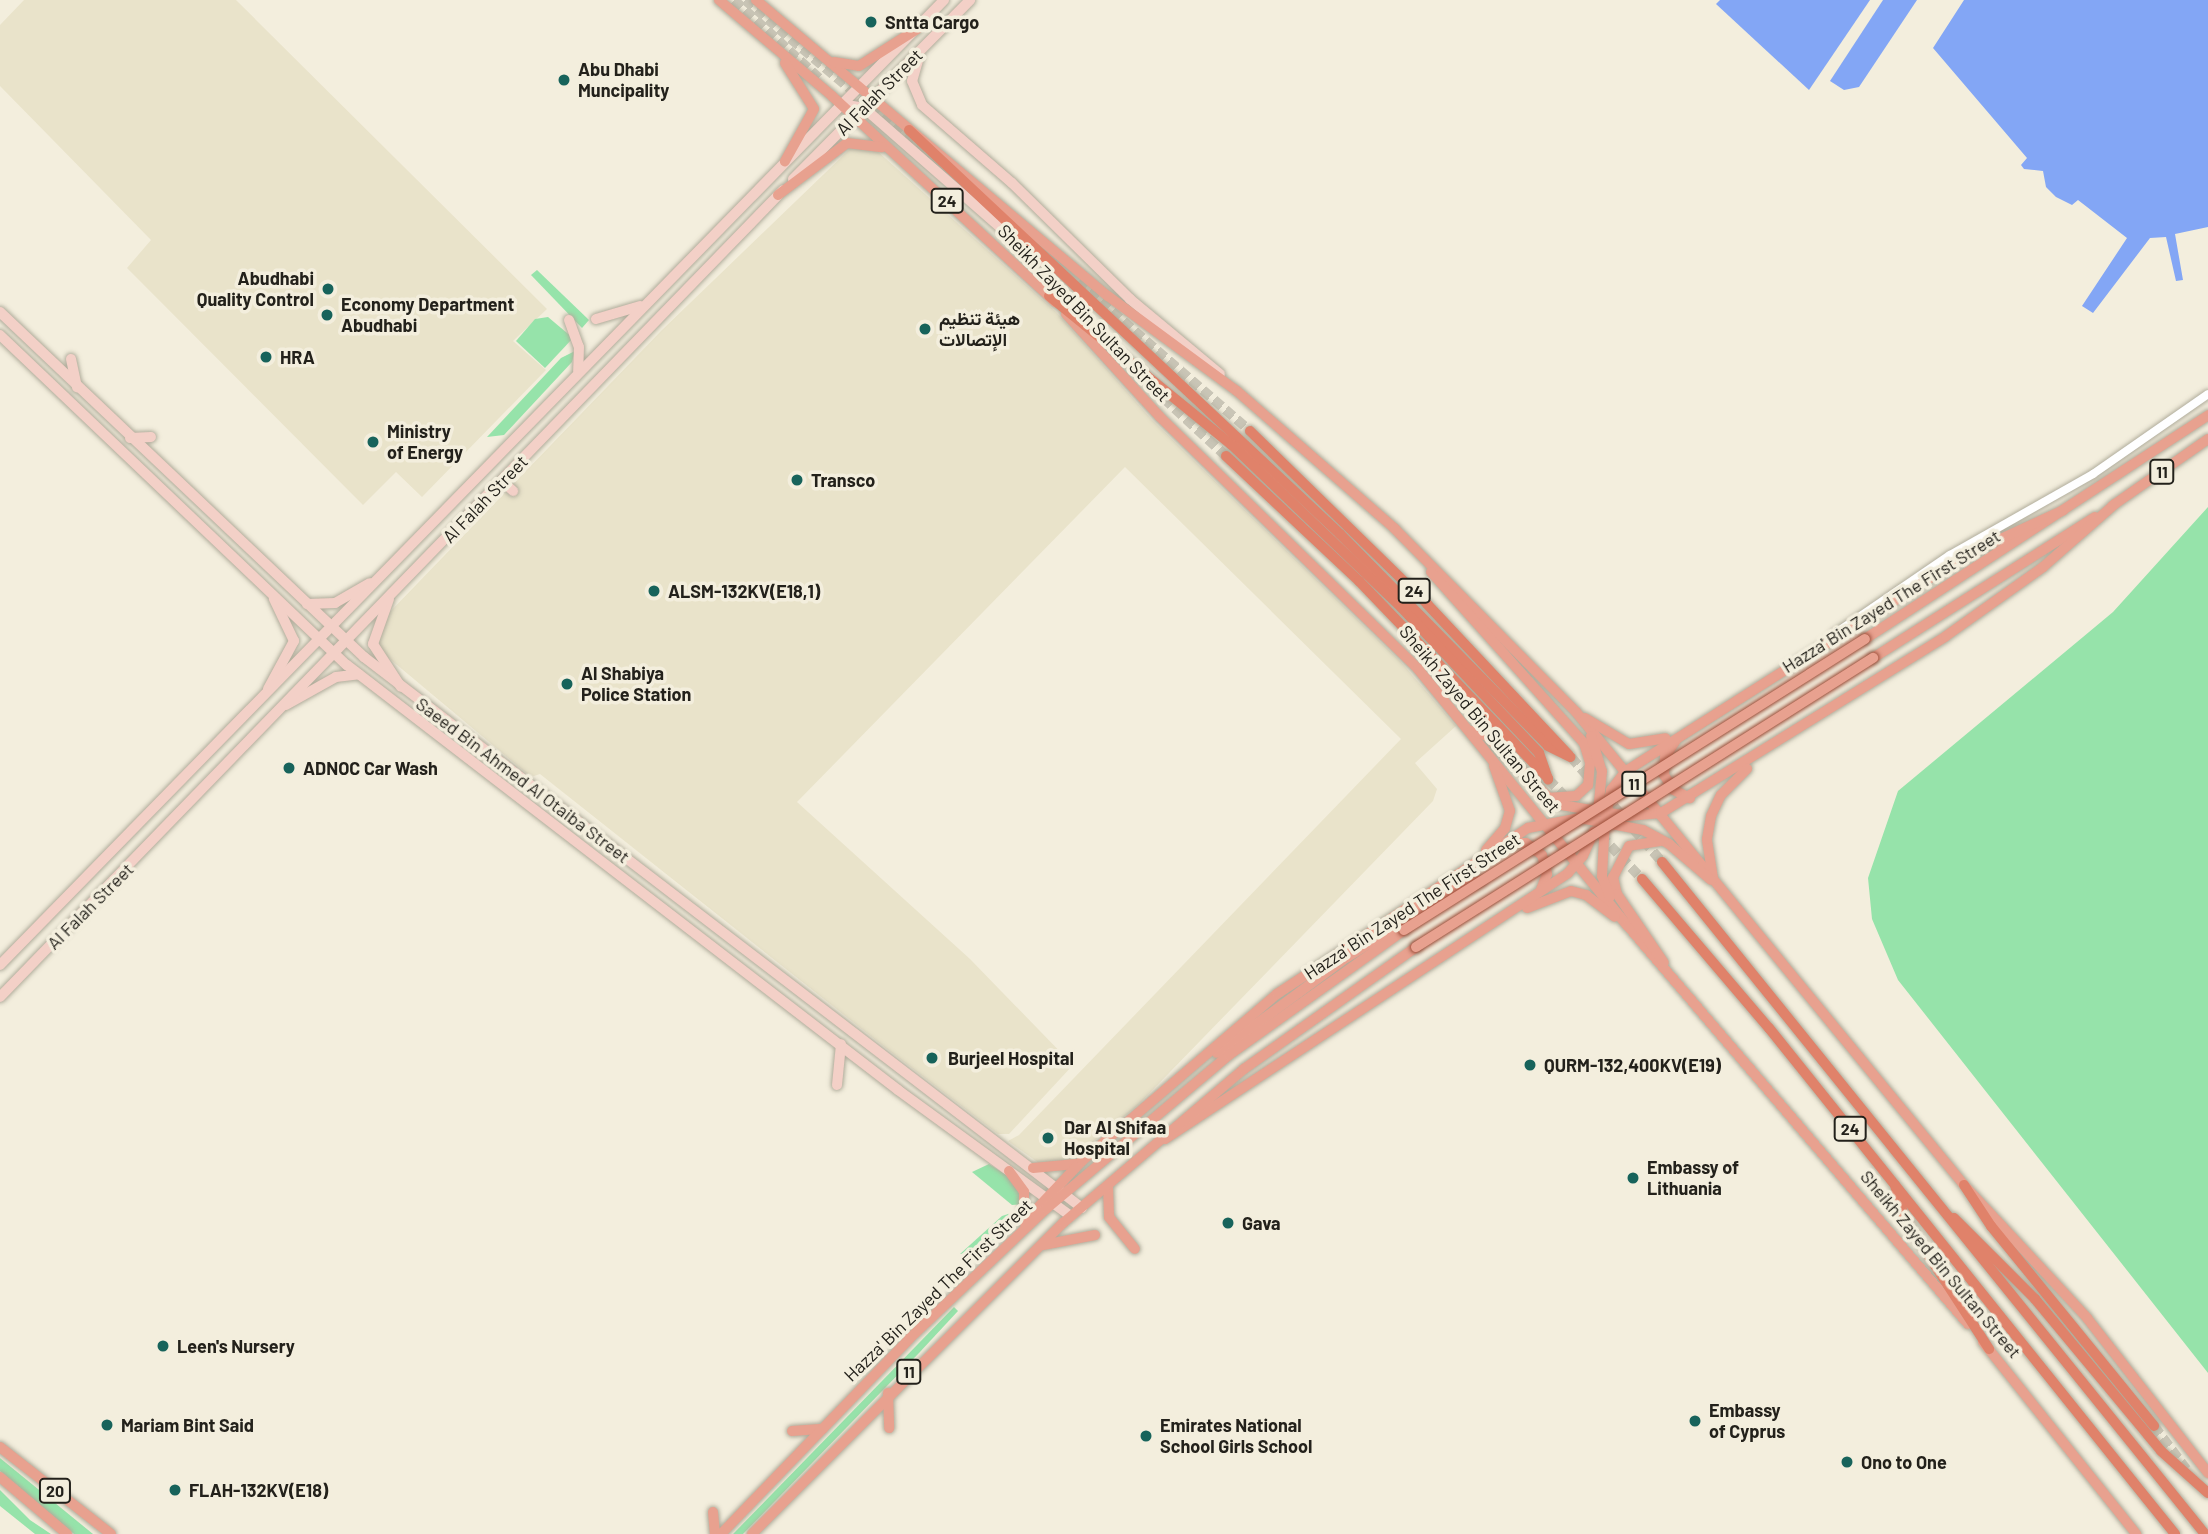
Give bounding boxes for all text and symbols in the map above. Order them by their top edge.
place label: Sntta Cargo [885,11,979,33]
marker: Sntta Cargo [863,14,879,30]
street label: Al Falah Street [831,44,927,140]
place label: Abu Dhabi Muncipality [578,59,669,102]
marker: Abu Dhabi Muncipality [556,72,572,88]
road number: 24 [930,188,964,214]
street label: Sheikh Zayed Bin Sultan Street [993,220,1175,406]
place label: Abudhabi Quality Control [197,268,314,310]
marker: Abudhabi Quality Control [320,281,336,297]
place label: Economy Department Abudhabi [341,294,514,336]
marker: Economy Department Abudhabi [319,307,335,323]
place label: هيئة تنظيم الإتصالات [939,308,1020,350]
marker: هيئة تنظيم الإتصالات [917,321,933,337]
place label: HRA [280,346,315,368]
marker: HRA [258,349,274,365]
place label: Ministry of Energy [387,421,463,464]
marker: Ministry of Energy [365,434,381,450]
street label: Al Falah Street [438,451,532,547]
road number: 11 [2148,460,2176,485]
place label: Transco [811,469,875,491]
marker: Transco [789,472,805,488]
street label: Hazza' Bin Zayed The First Street [1778,525,2004,677]
road number: 24 [1396,578,1432,604]
place label: ALSM-132KV(E18,1) [668,580,820,602]
marker: ALSM-132KV(E18,1) [646,583,662,599]
street label: Sheikh Zayed Bin Sultan Street [1395,621,1565,817]
place label: Al Shabiya Police Station [581,663,691,706]
marker: Al Shabiya Police Station [559,676,575,692]
street label: Saeed Bin Ahmed Al Otaiba Street [412,693,634,867]
place label: ADNOC Car Wash [303,757,438,779]
marker: ADNOC Car Wash [281,760,297,776]
road number: 11 [1620,772,1648,796]
street label: Hazza' Bin Zayed The First Street [1300,828,1524,984]
street label: Al Falah Street [42,858,138,954]
place label: Burjeel Hospital [948,1047,1074,1069]
marker: Burjeel Hospital [922,1048,942,1068]
place label: QURM-132,400KV(E19) [1544,1054,1721,1076]
marker: QURM-132,400KV(E19) [1522,1057,1538,1073]
road number: 24 [1832,1116,1868,1142]
place label: Dar Al Shifaa Hospital [1064,1117,1166,1160]
marker: Dar Al Shifaa Hospital [1038,1128,1058,1148]
place label: Embassy of Lithuania [1647,1157,1739,1200]
street label: Sheikh Zayed Bin Sultan Street [1856,1166,2026,1362]
marker: Embassy of Lithuania [1625,1170,1641,1186]
street label: Hazza' Bin Zayed The First Street [839,1194,1037,1386]
place label: Gava [1242,1212,1281,1234]
marker: Gava [1220,1215,1236,1231]
place label: Leen's Nursery [177,1335,295,1357]
marker: Leen's Nursery [155,1338,171,1354]
road number: 11 [895,1360,923,1384]
place label: Embassy of Cyprus [1709,1400,1785,1442]
marker: Embassy of Cyprus [1687,1413,1703,1429]
place label: Mariam Bint Said [121,1414,254,1436]
place label: Emirates National School Girls School [1160,1415,1312,1458]
marker: Mariam Bint Said [99,1417,115,1433]
marker: Emirates National School Girls School [1138,1428,1154,1444]
place label: Ono to One [1861,1451,1947,1473]
marker: Ono to One [1839,1454,1855,1470]
road number: 20 [38,1478,72,1504]
place label: FLAH-132KV(E18) [189,1479,328,1501]
marker: FLAH-132KV(E18) [167,1482,183,1498]

